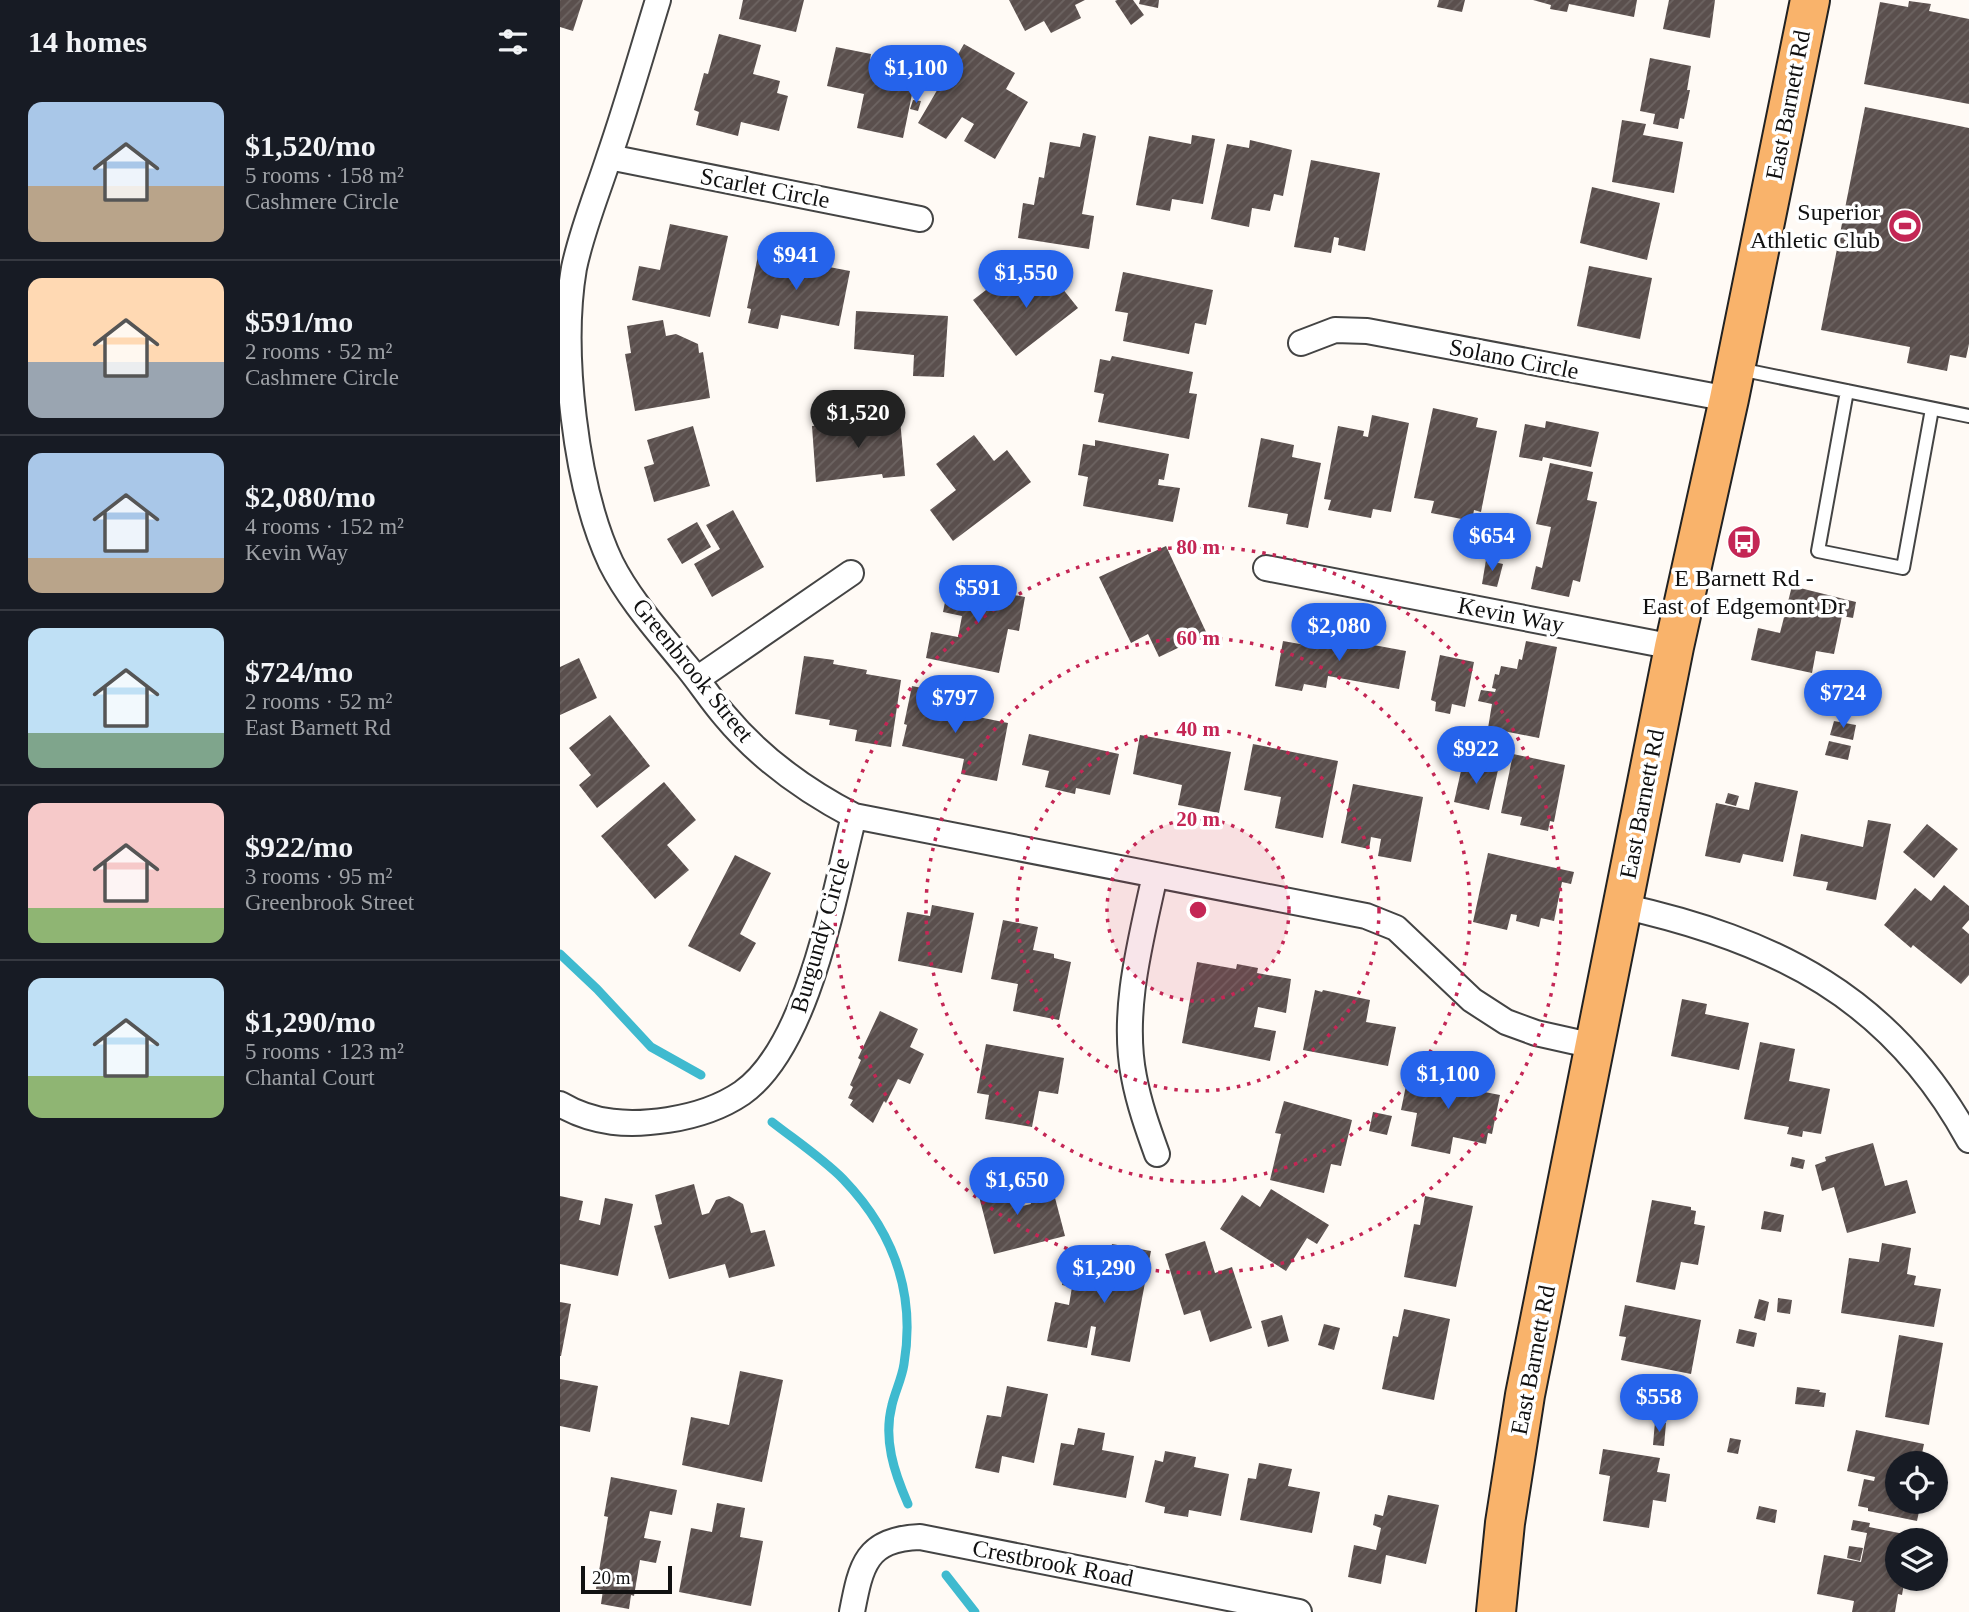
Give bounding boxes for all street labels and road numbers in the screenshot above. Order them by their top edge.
street label: East Barnett Rd [1761,28,1815,182]
street label: Scarlet Circle [698,163,832,213]
street label: Solano Circle [1447,334,1581,384]
street label: Kevin Way [1456,592,1566,638]
street label: Greenbrook Street [627,593,759,747]
street label: East Barnett Rd [1615,727,1669,881]
street label: Burgundy Circle [785,854,855,1016]
street label: East Barnett Rd [1506,1283,1560,1437]
street label: Crestbrook Road [970,1535,1136,1591]

